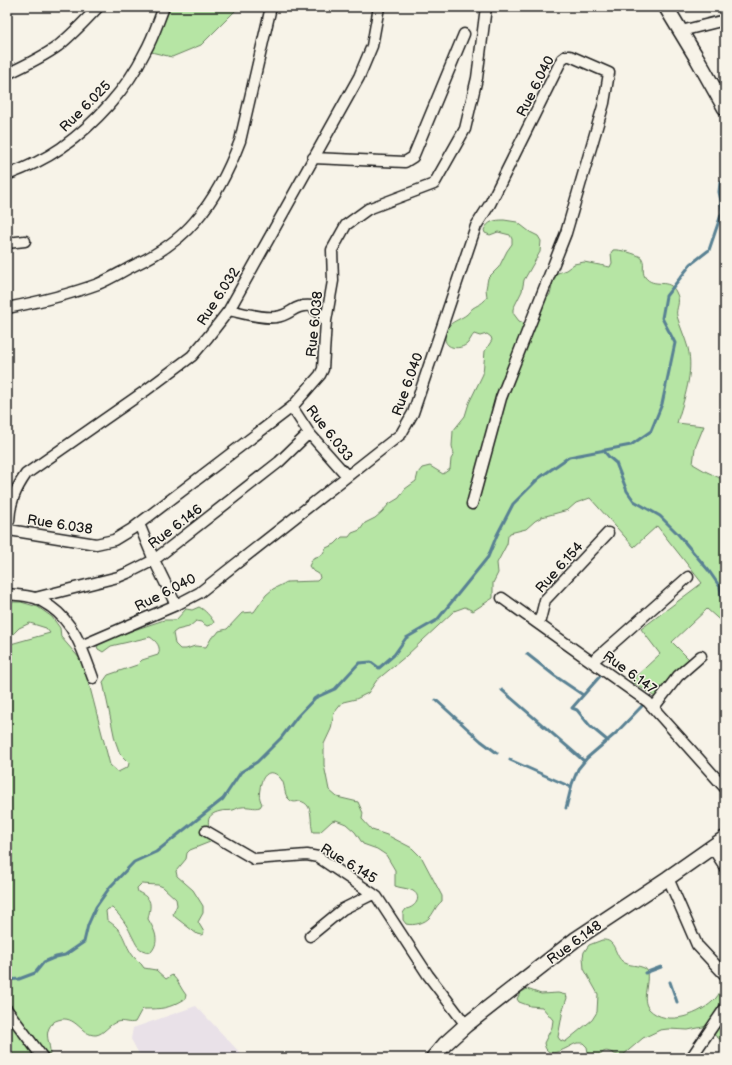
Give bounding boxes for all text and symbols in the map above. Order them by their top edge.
street label: Rue 6.040 [513,53,558,120]
street label: Rue 6.025 [56,77,115,136]
street label: Rue 6.032 [193,263,244,329]
street label: Rue 6.038 [303,290,326,358]
street label: Rue 6.040 [388,350,427,418]
street label: Rue 6.033 [302,402,357,465]
street label: Rue 6.146 [145,500,206,552]
street label: Rue 6.038 [26,511,94,538]
street label: Rue 6.154 [532,538,587,596]
street label: Rue 6.040 [132,570,199,615]
street label: Rue 6.147 [600,647,660,698]
street label: Rue 6.145 [317,840,380,887]
street label: Rue 6.148 [544,917,605,968]

